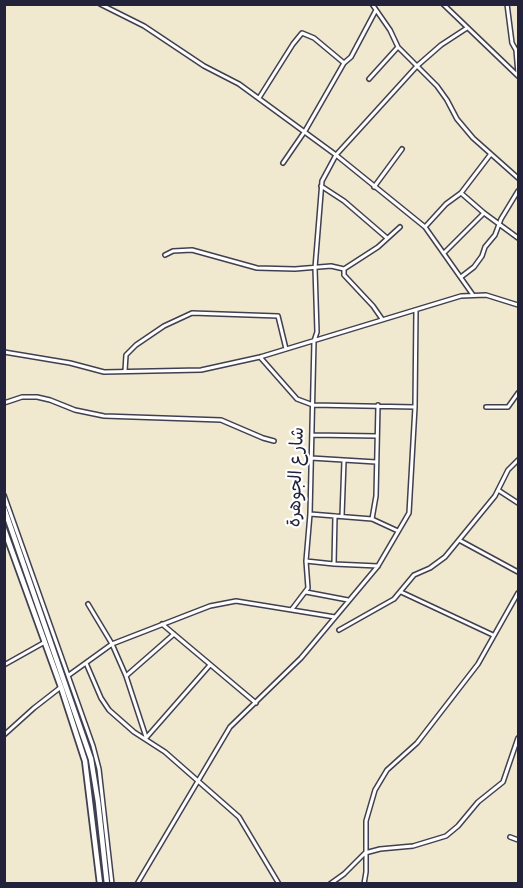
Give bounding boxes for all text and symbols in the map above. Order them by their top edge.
street label: شارع الجوهرة [283,427,309,527]

